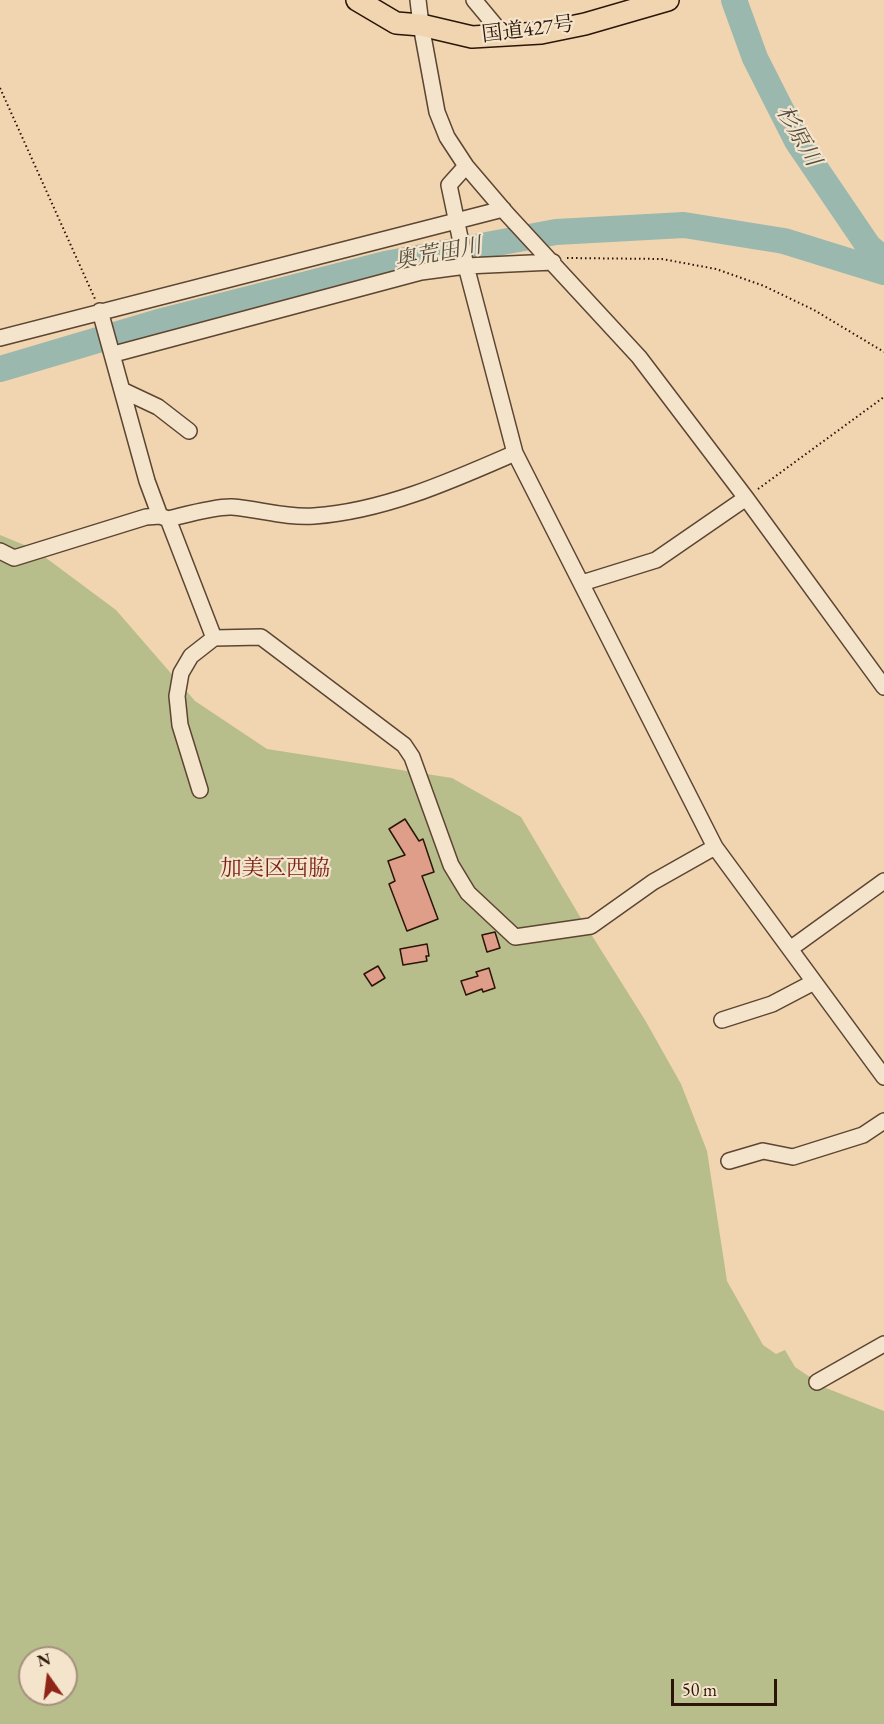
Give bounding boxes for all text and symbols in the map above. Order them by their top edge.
street label: 国道427号 [480,12,576,48]
water label: 杉原川 [770,101,826,171]
water label: 奥荒田川 [392,233,484,275]
district label: 加美区西脇 [220,856,330,882]
north arrow [18,1646,78,1706]
text: N [35,1648,53,1672]
scale bar [674,1667,780,1705]
text: 50 m [682,1678,717,1701]

